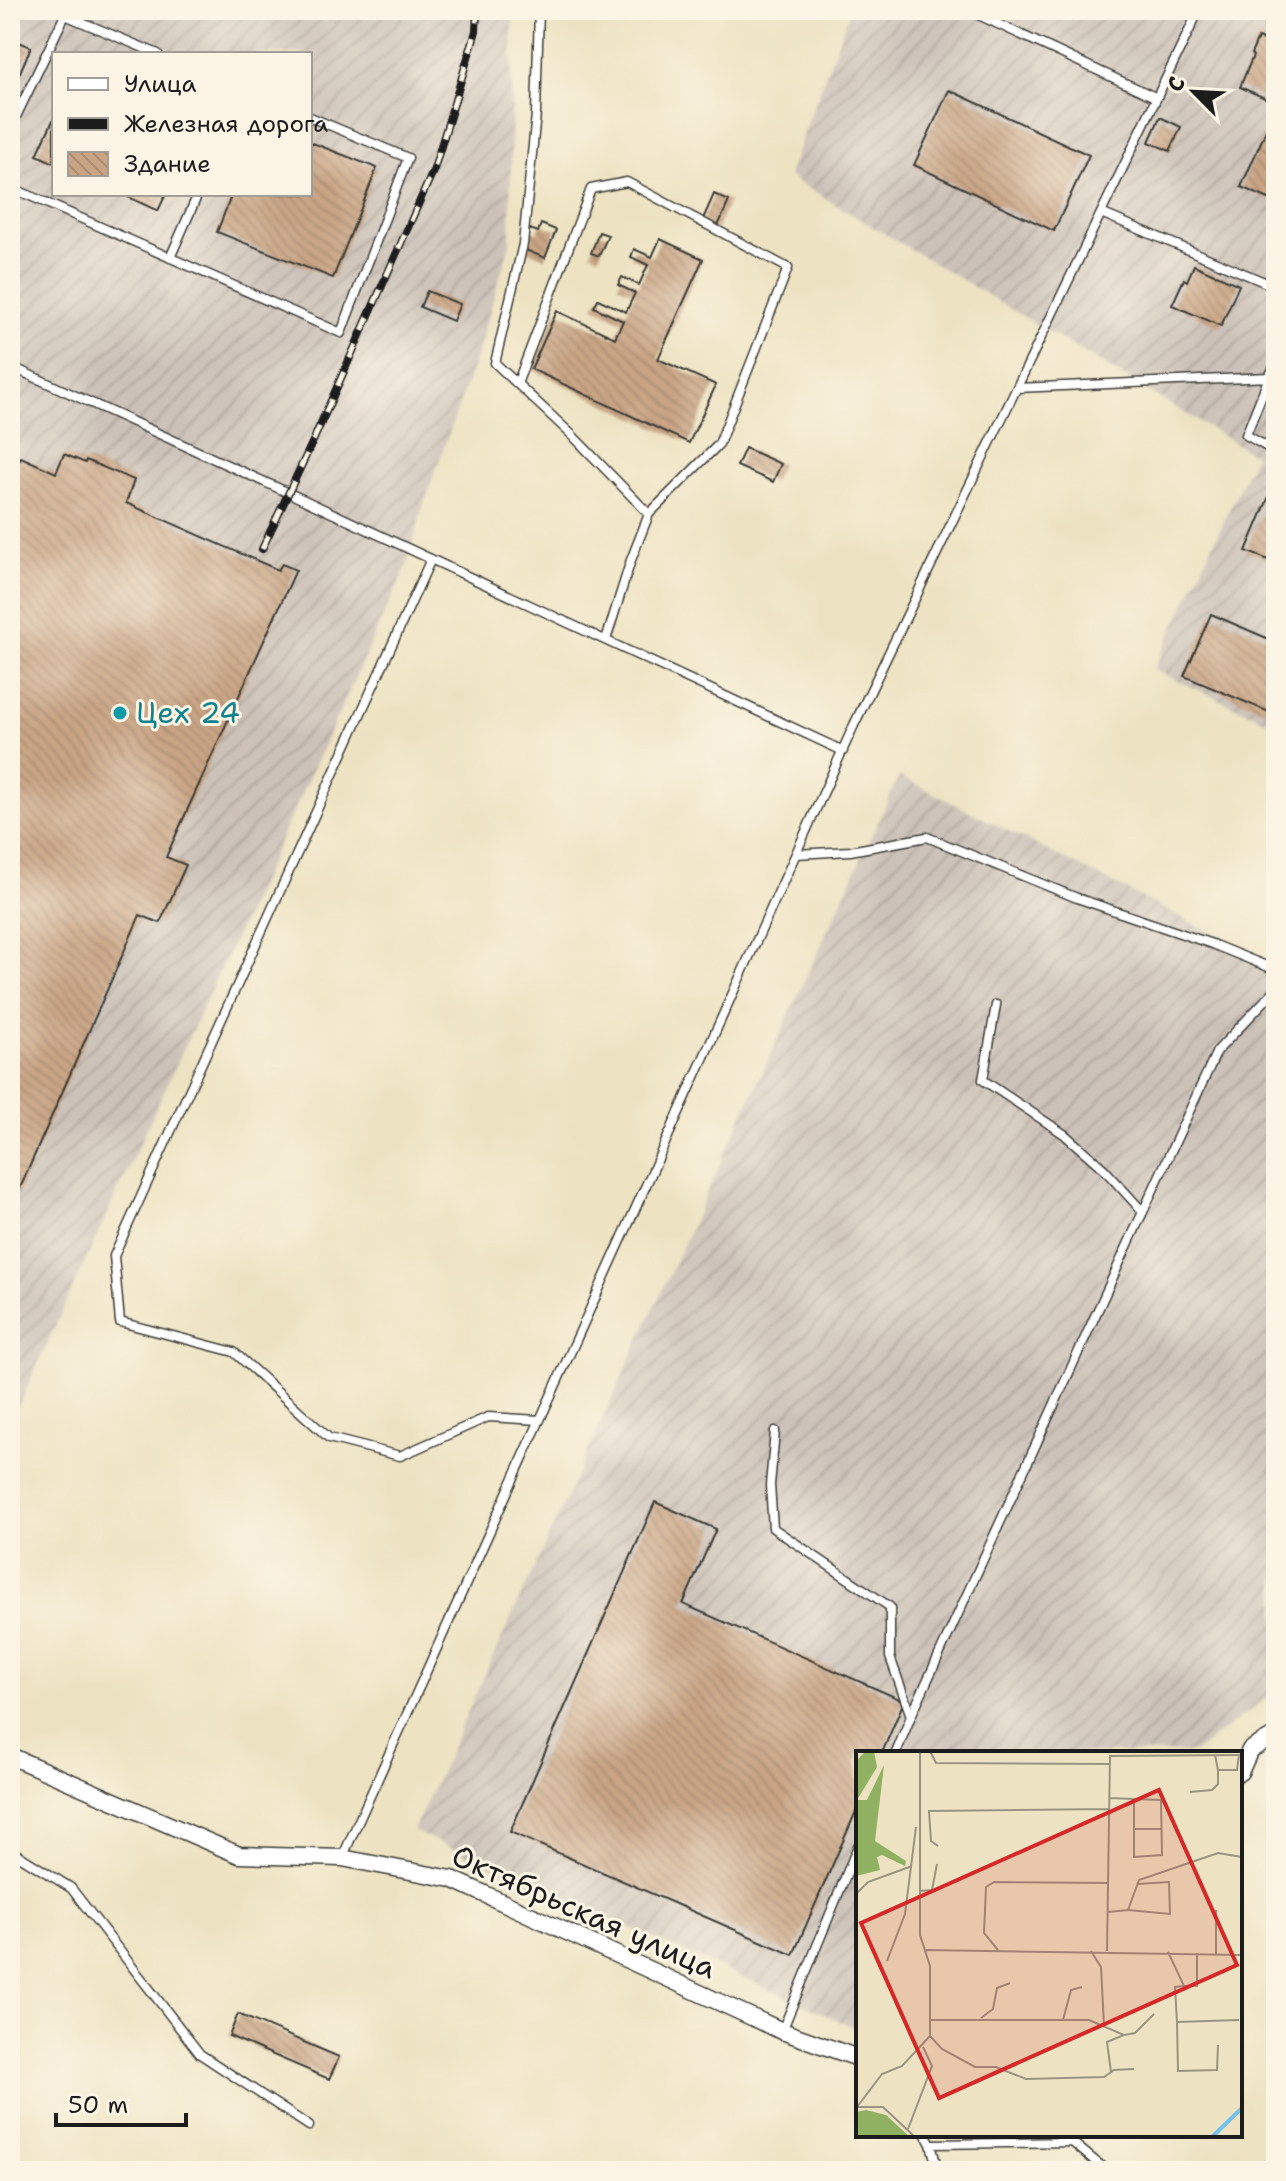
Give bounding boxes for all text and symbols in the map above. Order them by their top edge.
legend [52,52,312,196]
north arrow [1154,52,1234,132]
text: Улица [124,68,197,100]
text: С [1160,72,1192,96]
text: Железная дорога [124,108,328,140]
text: Здание [124,148,211,180]
place label: Цех 24 [136,692,240,733]
marker: Цех 24 [111,704,129,722]
inset map [856,1751,1242,2137]
street label: Октябрьская улица [445,1835,723,1988]
scale bar [56,2077,186,2127]
text: 50 m [68,2089,128,2121]

